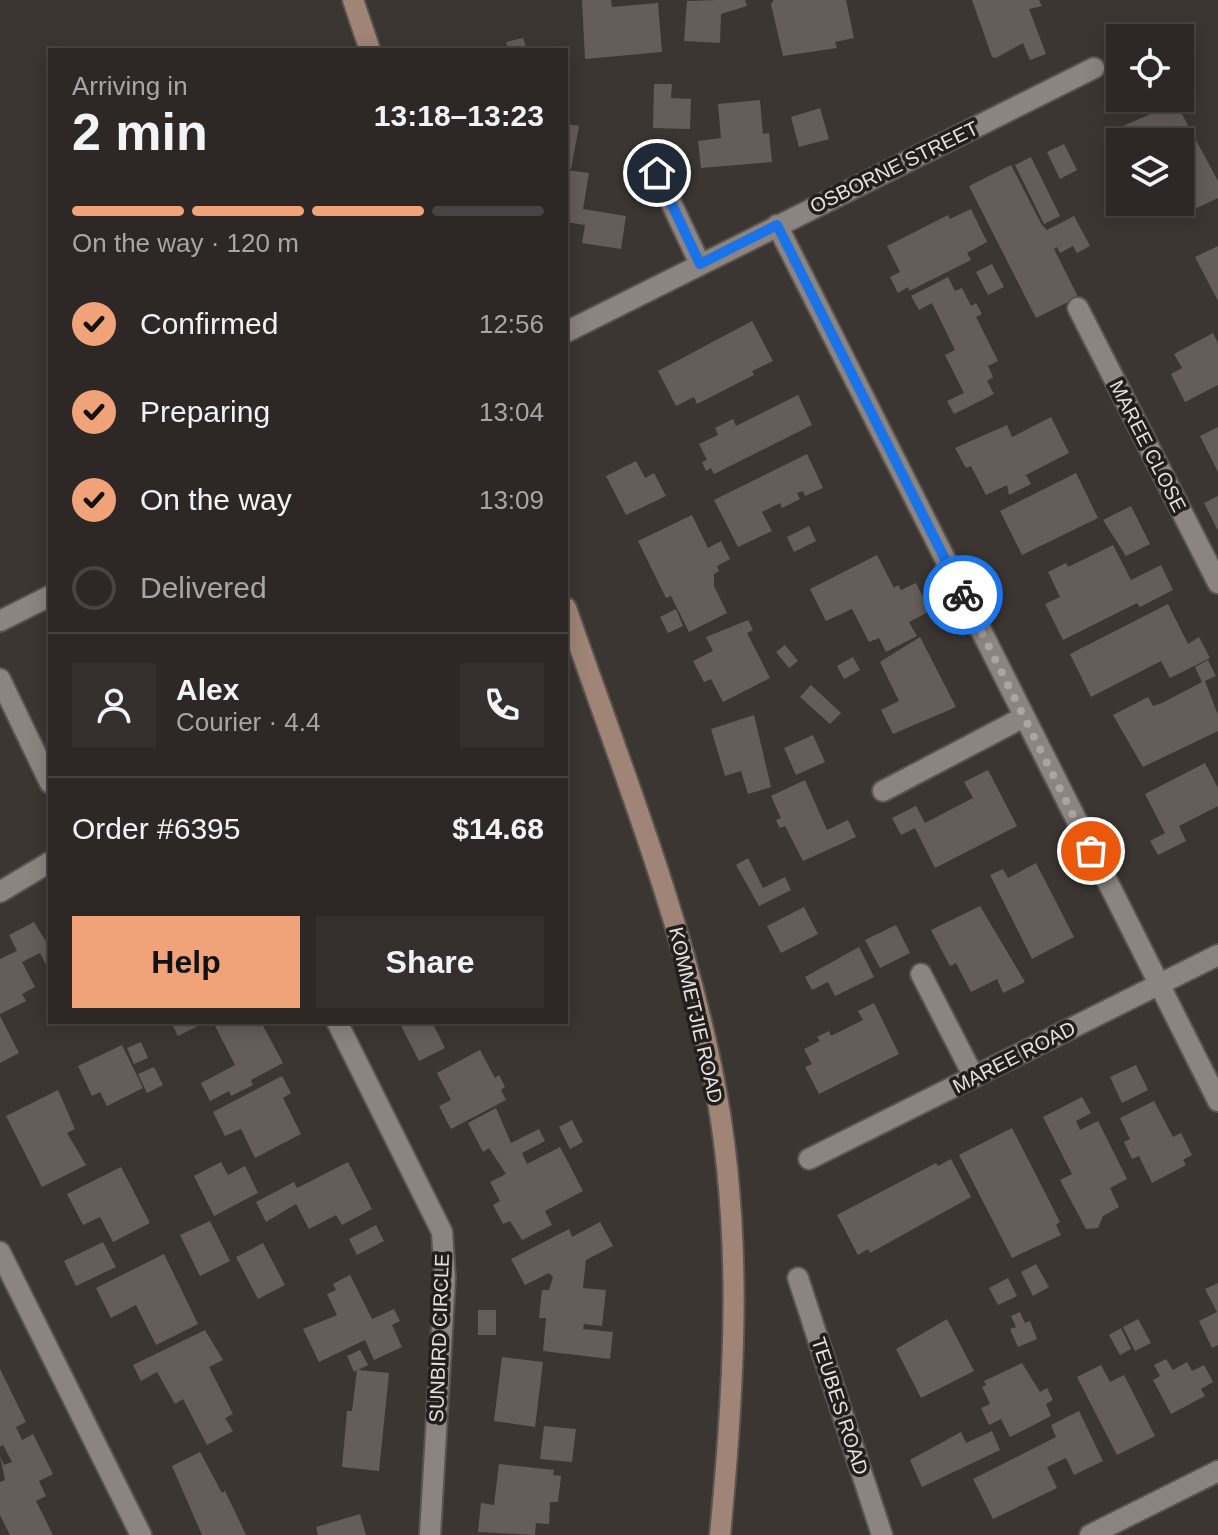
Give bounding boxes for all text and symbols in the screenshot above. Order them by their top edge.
map controls [1106,24,1194,216]
button: locate [1106,24,1194,112]
text: Arriving in [72,71,188,101]
text: 13:18–13:23 [374,99,544,132]
text: 2 min [72,103,208,161]
street label: OSBORNE STREET [806,117,982,217]
button: layers [1106,128,1194,216]
pin [623,139,691,207]
icon: home [635,151,679,195]
text: On the way · 120 m [72,228,299,258]
icon: check [72,302,116,346]
text: Confirmed [140,307,278,340]
text: 12:56 [479,309,544,339]
street label: MAREE CLOSE [1105,377,1191,515]
icon: check [72,390,116,434]
text: Preparing [140,395,270,428]
text: 13:04 [479,397,544,427]
icon: check [72,478,116,522]
text: On the way [140,483,292,516]
text: 13:09 [479,485,544,515]
courier [923,555,1003,635]
text: Delivered [140,571,267,604]
icon: bike [941,573,985,617]
button: person [72,663,156,747]
button: phone [460,663,544,747]
text: Alex [176,673,239,706]
text: Courier · 4.4 [176,707,321,737]
text: Order #6395 [72,812,240,845]
text: $14.68 [452,812,544,845]
pin [1057,817,1125,885]
icon: bag [1069,829,1113,873]
button: Help [72,916,300,1008]
button: Share [316,916,544,1008]
street label: KOMMETJIE ROAD [665,925,727,1105]
street label: MAREE ROAD [949,1017,1079,1097]
street label: SUNBIRD CIRCLE [425,1253,453,1423]
street label: TEUBES ROAD [807,1334,873,1478]

